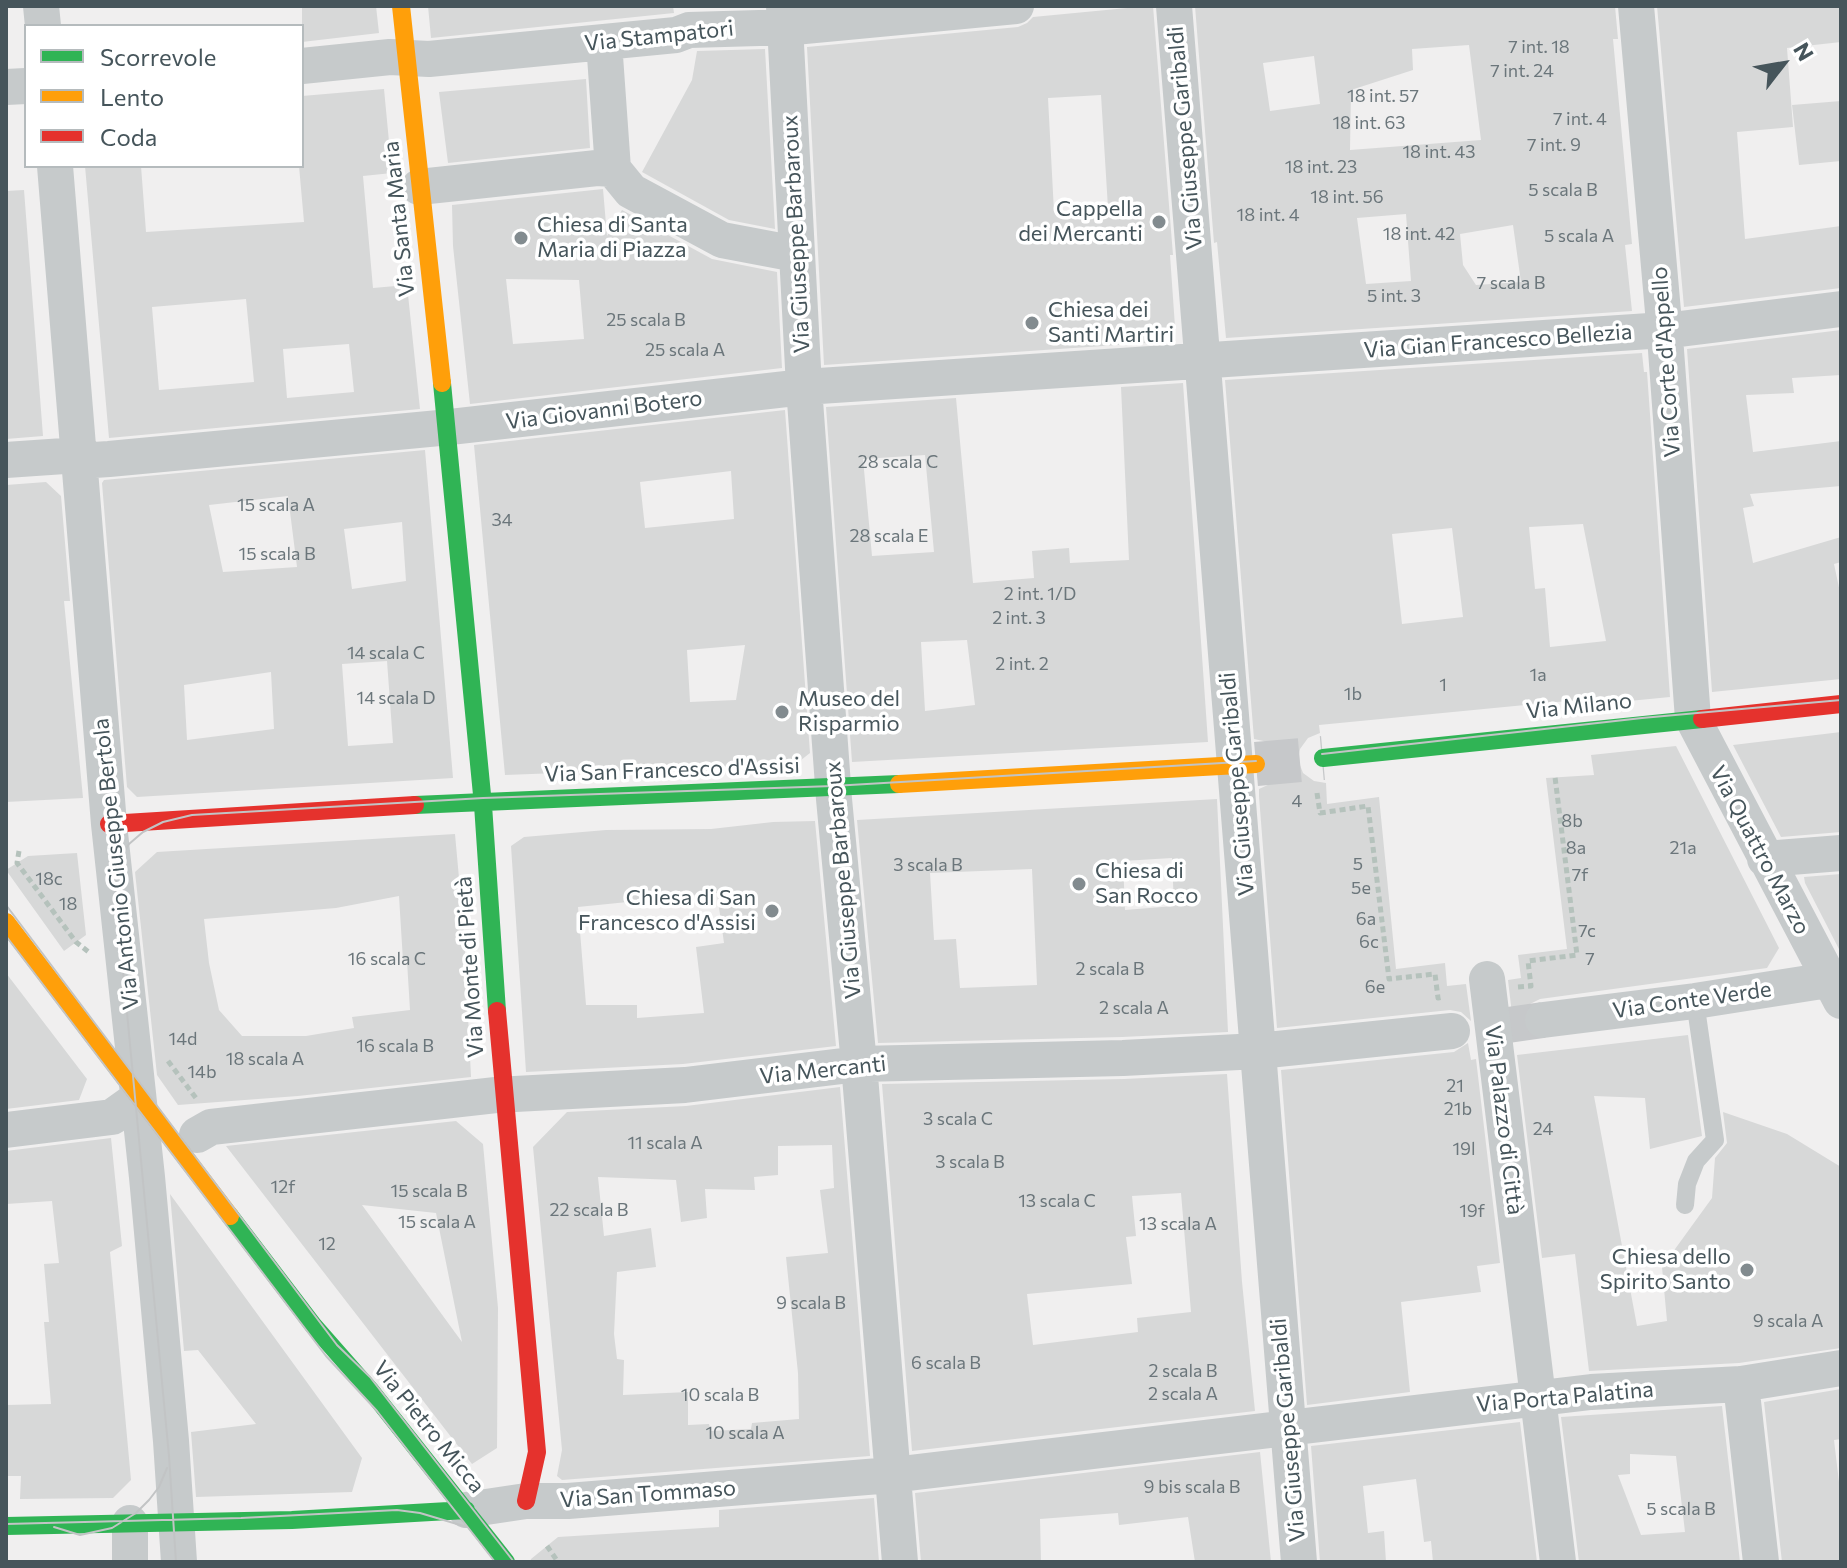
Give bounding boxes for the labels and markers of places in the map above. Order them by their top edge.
place label: Cappella dei Mercanti [1018,196,1143,248]
place label: Chiesa di Santa Maria di Piazza [537,212,688,264]
marker: Cappella dei Mercanti [1150,213,1168,231]
marker: Chiesa di Santa Maria di Piazza [512,229,530,247]
place label: Chiesa dei Santi Martiri [1048,297,1174,348]
marker: Chiesa dei Santi Martiri [1023,314,1041,332]
place label: Museo del Risparmio [798,686,900,738]
marker: Museo del Risparmio [773,703,791,721]
place label: Chiesa di San Rocco [1095,858,1198,910]
marker: Chiesa di San Rocco [1070,875,1088,893]
place label: Chiesa di San Francesco d'Assisi [578,885,756,936]
marker: Chiesa di San Francesco d'Assisi [763,902,781,920]
place label: Chiesa dello Spirito Santo [1600,1244,1731,1296]
marker: Chiesa dello Spirito Santo [1738,1261,1756,1279]

